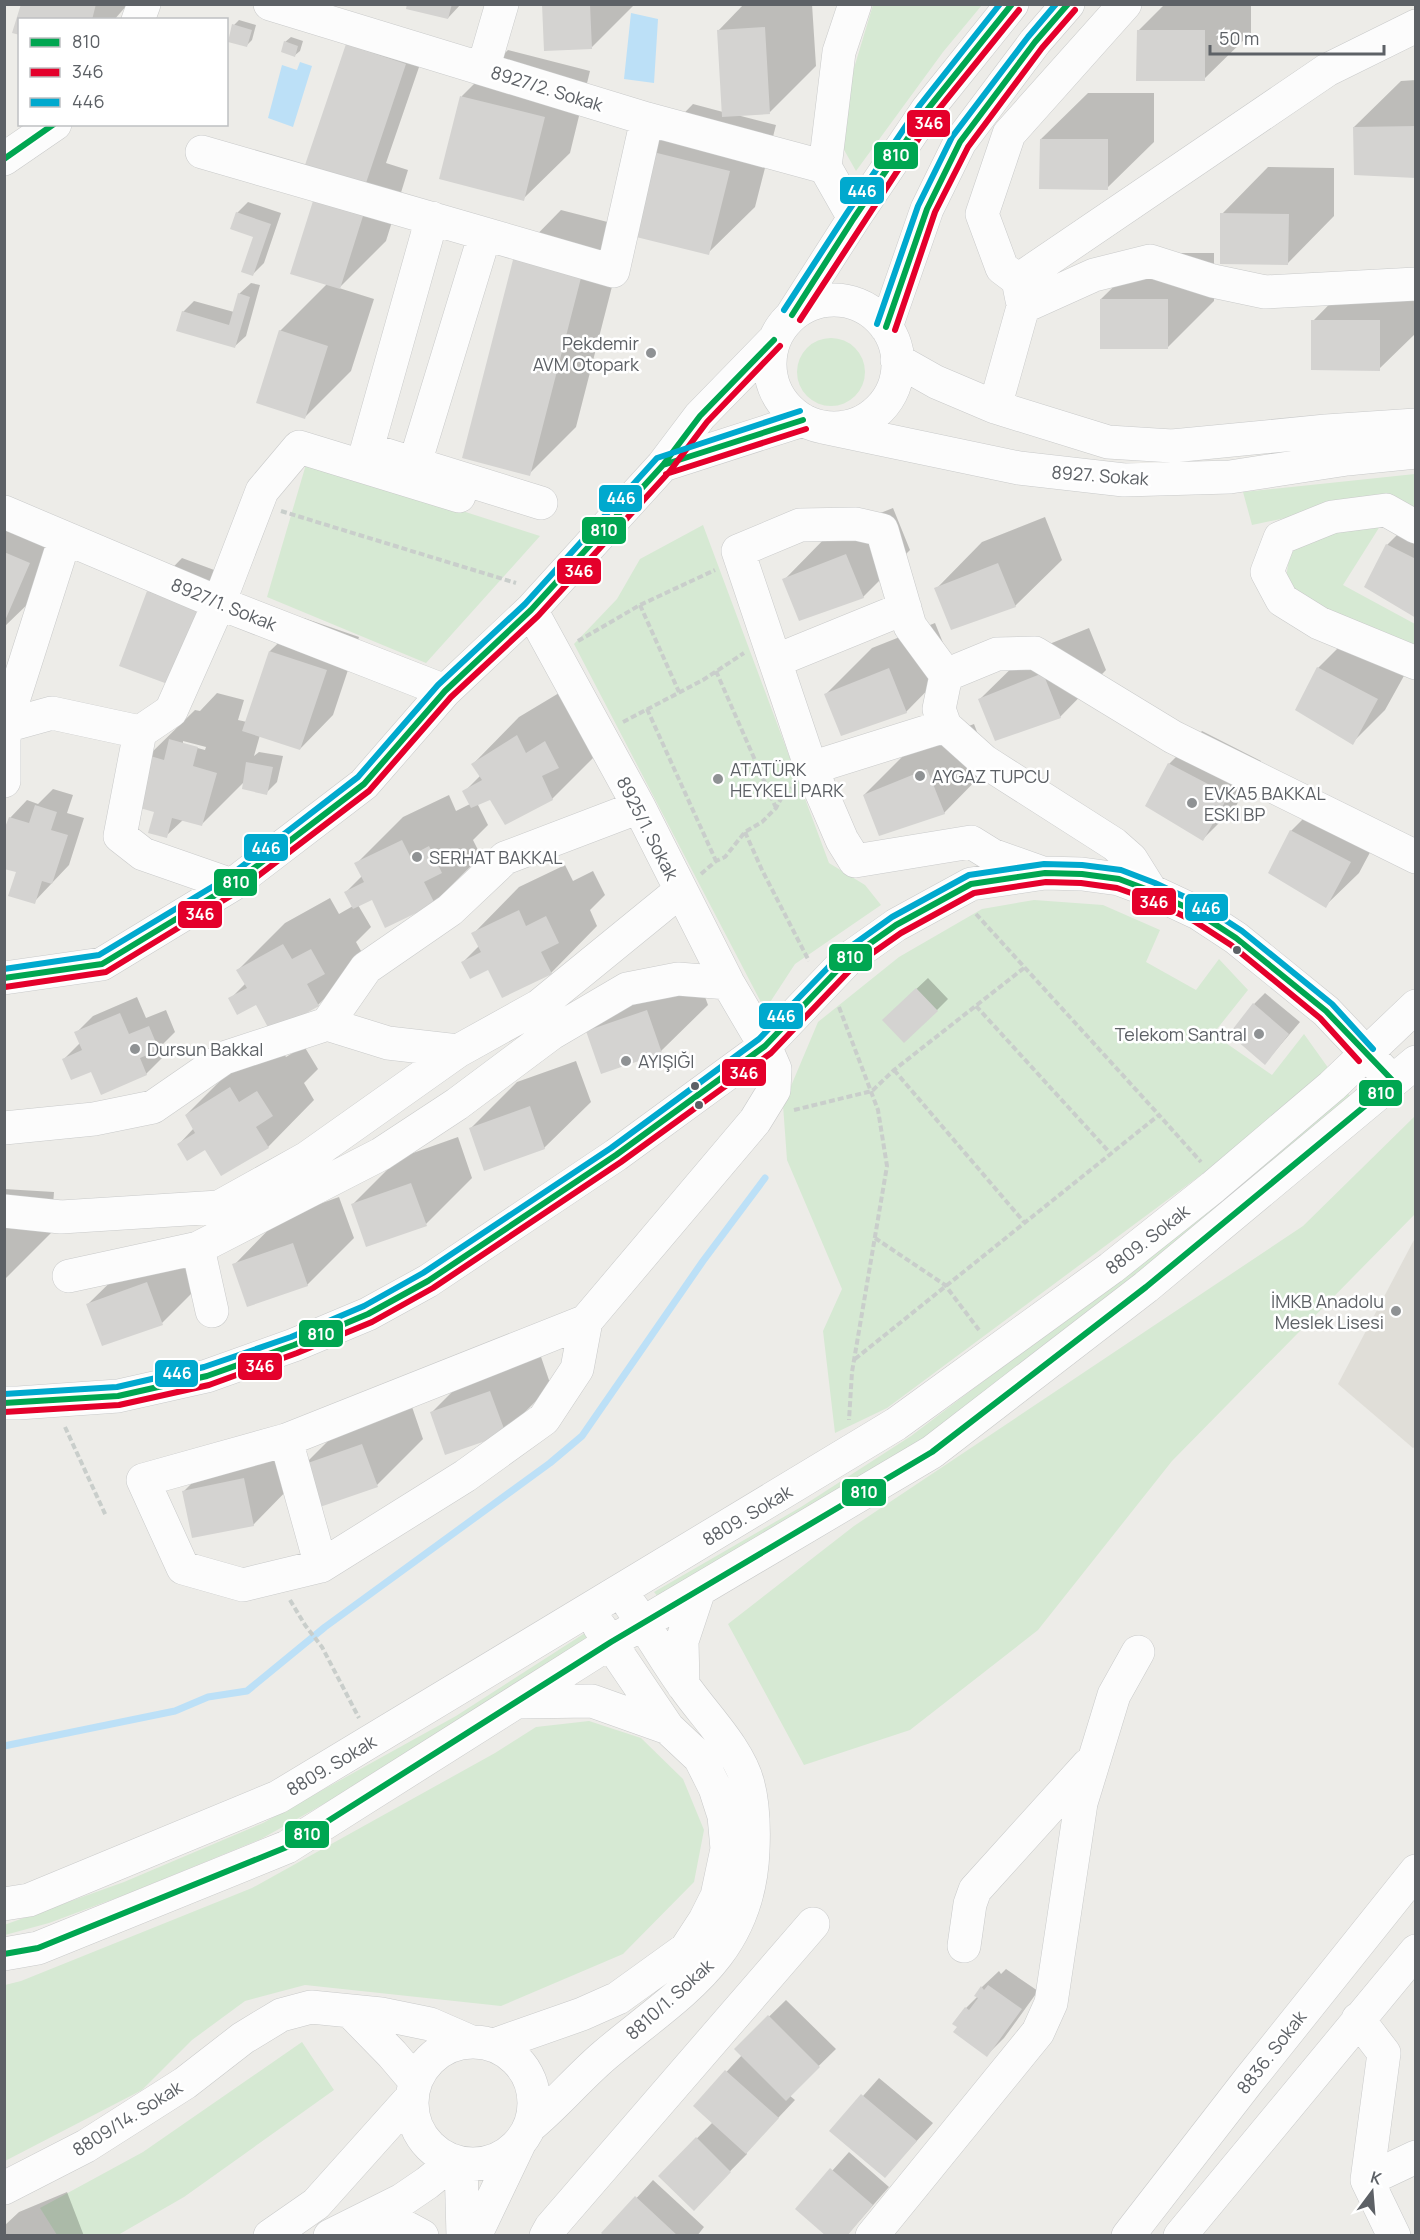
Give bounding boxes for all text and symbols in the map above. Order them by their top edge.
legend [18,18,228,126]
scale bar [1210,18,1384,56]
text: 50 m [1219,26,1259,50]
text: 810 [72,29,100,53]
text: 346 [72,59,104,83]
street label: 8927/2. Sokak [488,60,607,117]
text: 446 [72,89,105,113]
line badge: 346 [906,109,951,138]
text: 346 [915,112,944,134]
line badge: 810 [873,141,919,170]
text: 810 [882,144,910,166]
line badge: 446 [839,176,885,205]
text: 446 [847,180,877,202]
place label: Pekdemir AVM Otopark [533,331,640,376]
marker: Pekdemir AVM Otopark [644,346,658,360]
street label: 8927. Sokak [1051,460,1151,490]
line badge: 446 [598,484,643,513]
text: 446 [606,487,636,509]
line badge: 810 [581,516,627,545]
text: 810 [590,519,618,541]
line badge: 346 [556,557,602,585]
text: 346 [565,560,594,582]
street label: 8927/1. Sokak [168,572,281,636]
place label: ATATÜRK HEYKELİ PARK [730,757,844,802]
place label: AYGAZ TUPCU [932,764,1050,788]
marker: AYGAZ TUPCU [913,769,927,783]
street label: 8925/1. Sokak [612,772,685,885]
marker: ATATÜRK HEYKELİ PARK [711,772,725,786]
place label: EVKA5 BAKKAL ESKI BP [1204,781,1326,826]
marker: EVKA5 BAKKAL ESKI BP [1185,796,1199,810]
line badge: 446 [243,833,289,862]
text: 446 [251,837,281,859]
place label: SERHAT BAKKAL [429,845,563,869]
marker: SERHAT BAKKAL [410,850,424,864]
line badge: 810 [213,868,258,897]
text: 810 [222,871,250,893]
line badge: 346 [1131,887,1177,916]
text: 346 [1140,891,1169,913]
line badge: 446 [1184,893,1229,922]
text: 446 [1191,897,1221,919]
line badge: 346 [177,900,223,929]
text: 346 [186,903,215,925]
line badge: 810 [828,943,873,972]
unlabelled marker [1231,944,1243,956]
text: 810 [836,946,864,968]
line badge: 446 [758,1002,804,1030]
text: 446 [766,1005,796,1027]
place label: Telekom Santral [1115,1022,1247,1046]
marker: Telekom Santral [1252,1027,1266,1041]
place label: Dursun Bakkal [147,1037,263,1061]
marker: Dursun Bakkal [128,1042,142,1056]
place label: AYIŞIĞI [638,1049,694,1073]
marker: AYIŞIĞI [619,1054,633,1068]
line badge: 346 [721,1058,767,1087]
text: 346 [730,1062,759,1084]
line badge: 810 [1358,1079,1403,1107]
unlabelled marker [689,1080,701,1092]
text: 810 [1367,1082,1395,1104]
unlabelled marker [693,1099,705,1111]
street label: 8809. Sokak [1100,1198,1195,1279]
place label: İMKB Anadolu Meslek Lisesi [1271,1289,1384,1334]
marker: İMKB Anadolu Meslek Lisesi [1389,1304,1403,1318]
line badge: 810 [298,1319,344,1348]
text: 810 [307,1323,335,1345]
line badge: 346 [237,1352,283,1381]
text: 346 [246,1355,275,1377]
line badge: 446 [154,1359,199,1388]
text: 446 [162,1362,192,1384]
street label: 8809. Sokak [698,1478,797,1551]
line badge: 810 [841,1478,887,1507]
text: 810 [850,1481,878,1503]
street label: 8809. Sokak [282,1728,381,1801]
line badge: 810 [284,1820,330,1849]
text: 810 [293,1823,321,1845]
street label: 8810/1. Sokak [620,1953,719,2045]
street label: 8836. Sokak [1231,2004,1312,2099]
street label: 8809/14. Sokak [68,2074,187,2161]
north arrow [1342,2162,1402,2222]
text: K [1368,2166,1385,2190]

